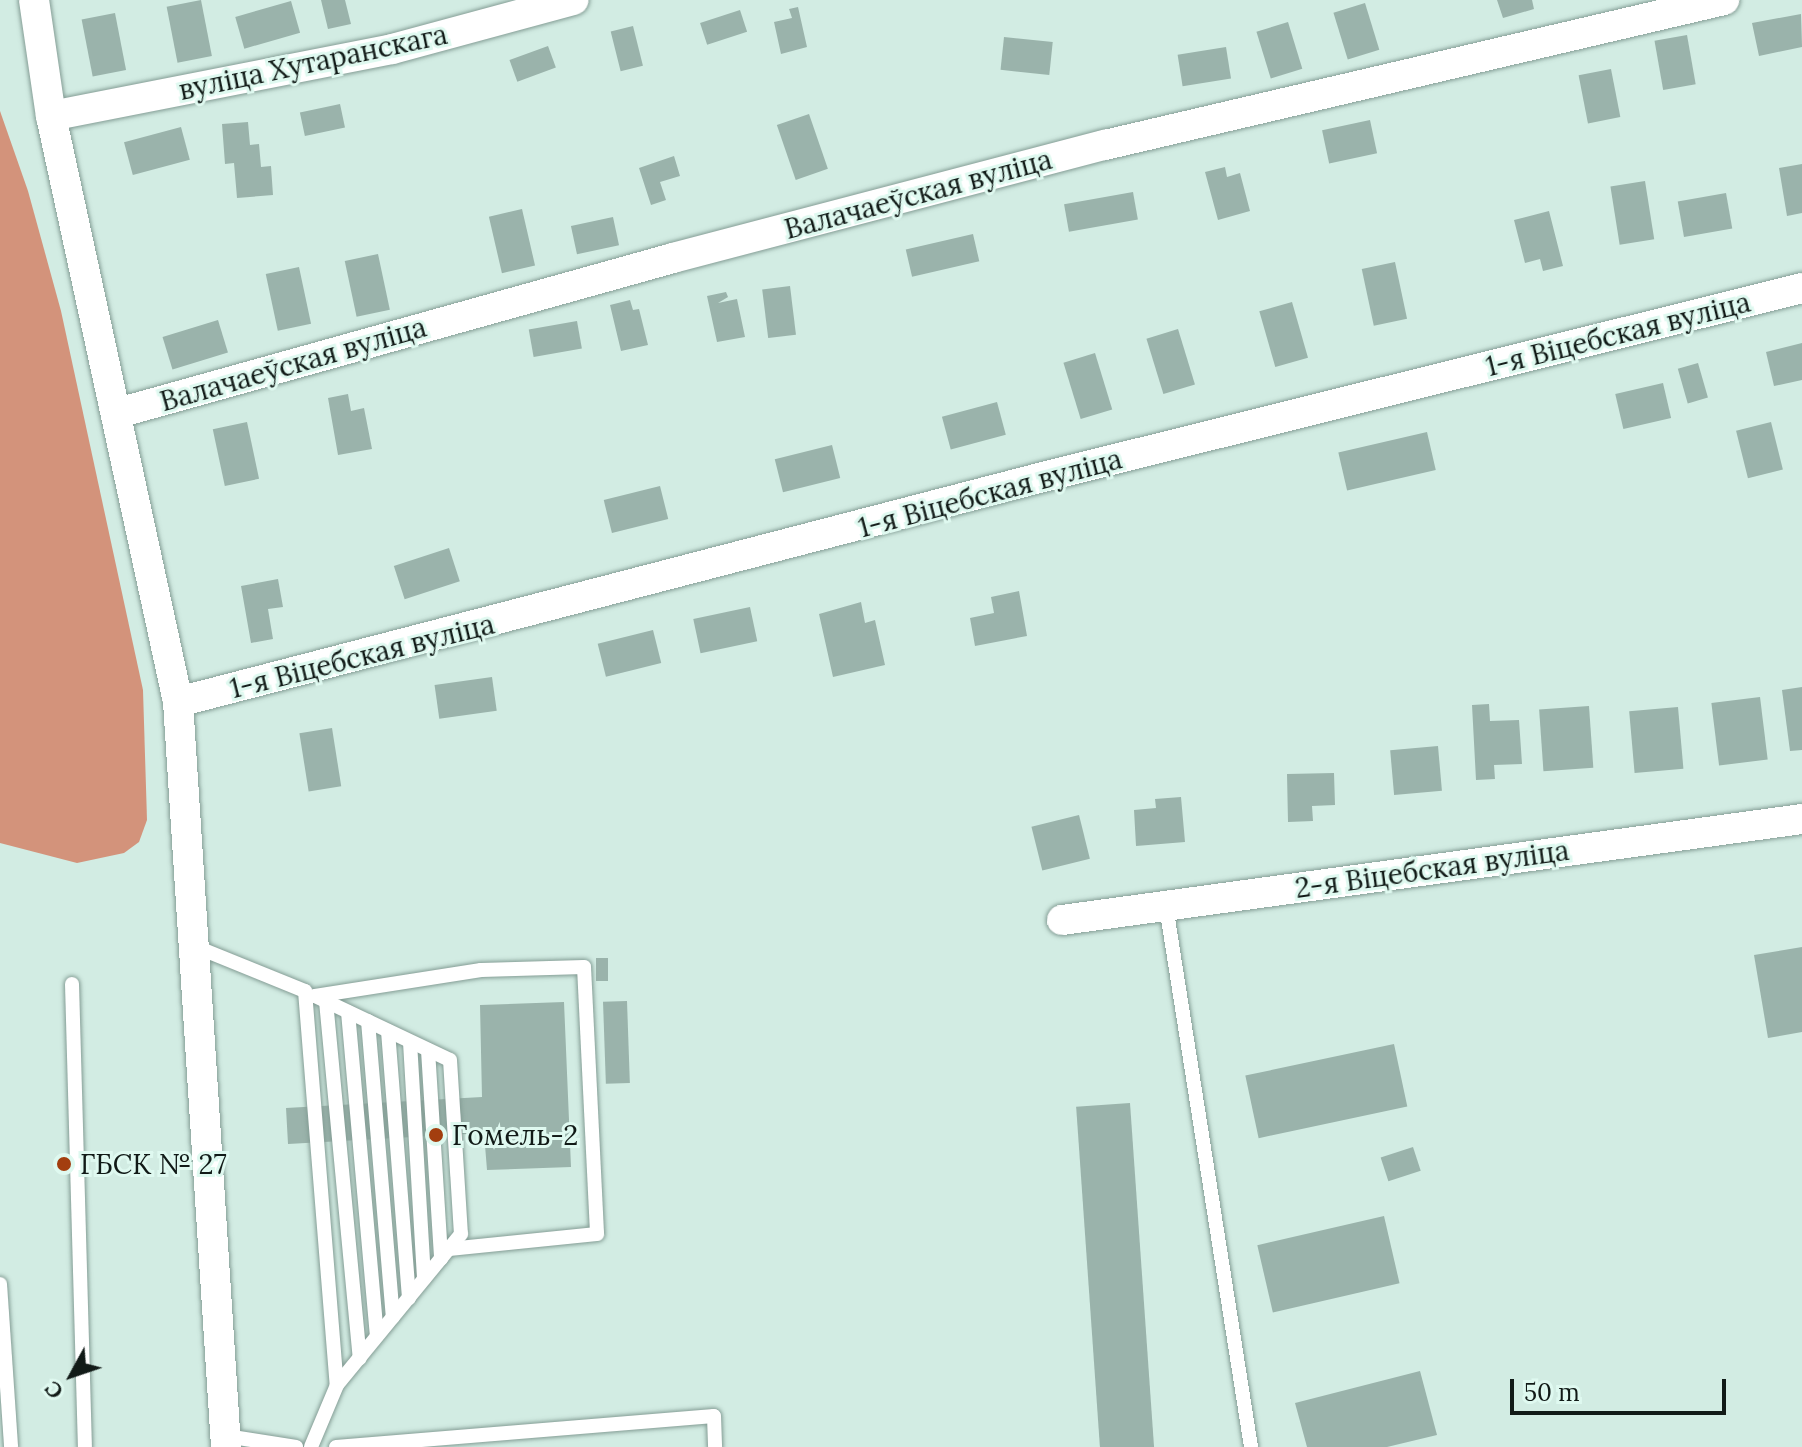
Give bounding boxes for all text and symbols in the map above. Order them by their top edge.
street label: вуліца Хутаранскага [176,17,450,107]
street label: Валачаеўская вуліца [781,142,1055,246]
street label: 1-я Віцебская вуліца [1482,285,1754,383]
street label: Валачаеўская вуліца [156,310,430,418]
street label: 1-я Віцебская вуліца [855,442,1125,544]
street label: 1-я Віцебская вуліца [226,607,498,705]
street label: 2-я Віцебская вуліца [1293,833,1571,905]
place label: Гомель-2 [452,1118,578,1152]
marker: Гомель-2 [427,1126,445,1144]
place label: ГБСК № 27 [80,1147,227,1181]
marker: ГБСК № 27 [55,1155,73,1173]
north arrow [32,1335,112,1415]
scale bar [1514,1363,1730,1413]
text: С [38,1376,69,1405]
text: 50 m [1524,1377,1580,1408]

